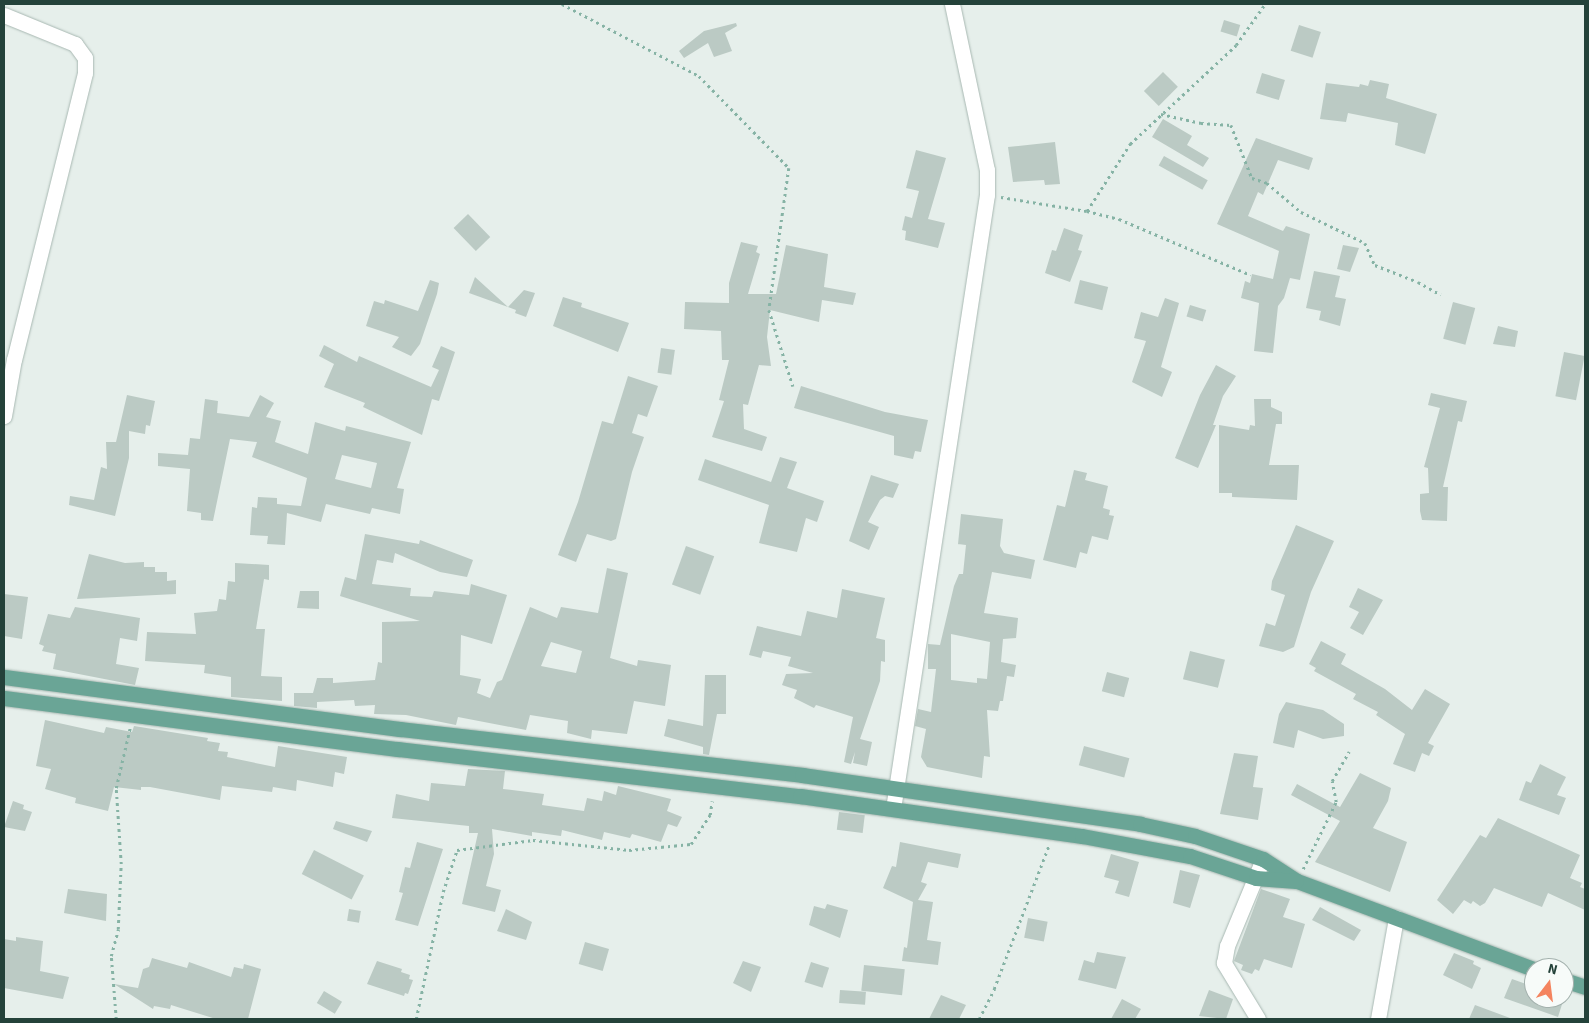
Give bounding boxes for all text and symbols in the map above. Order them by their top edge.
north arrow [1524,958,1574,1008]
text: N [1546,959,1560,980]

